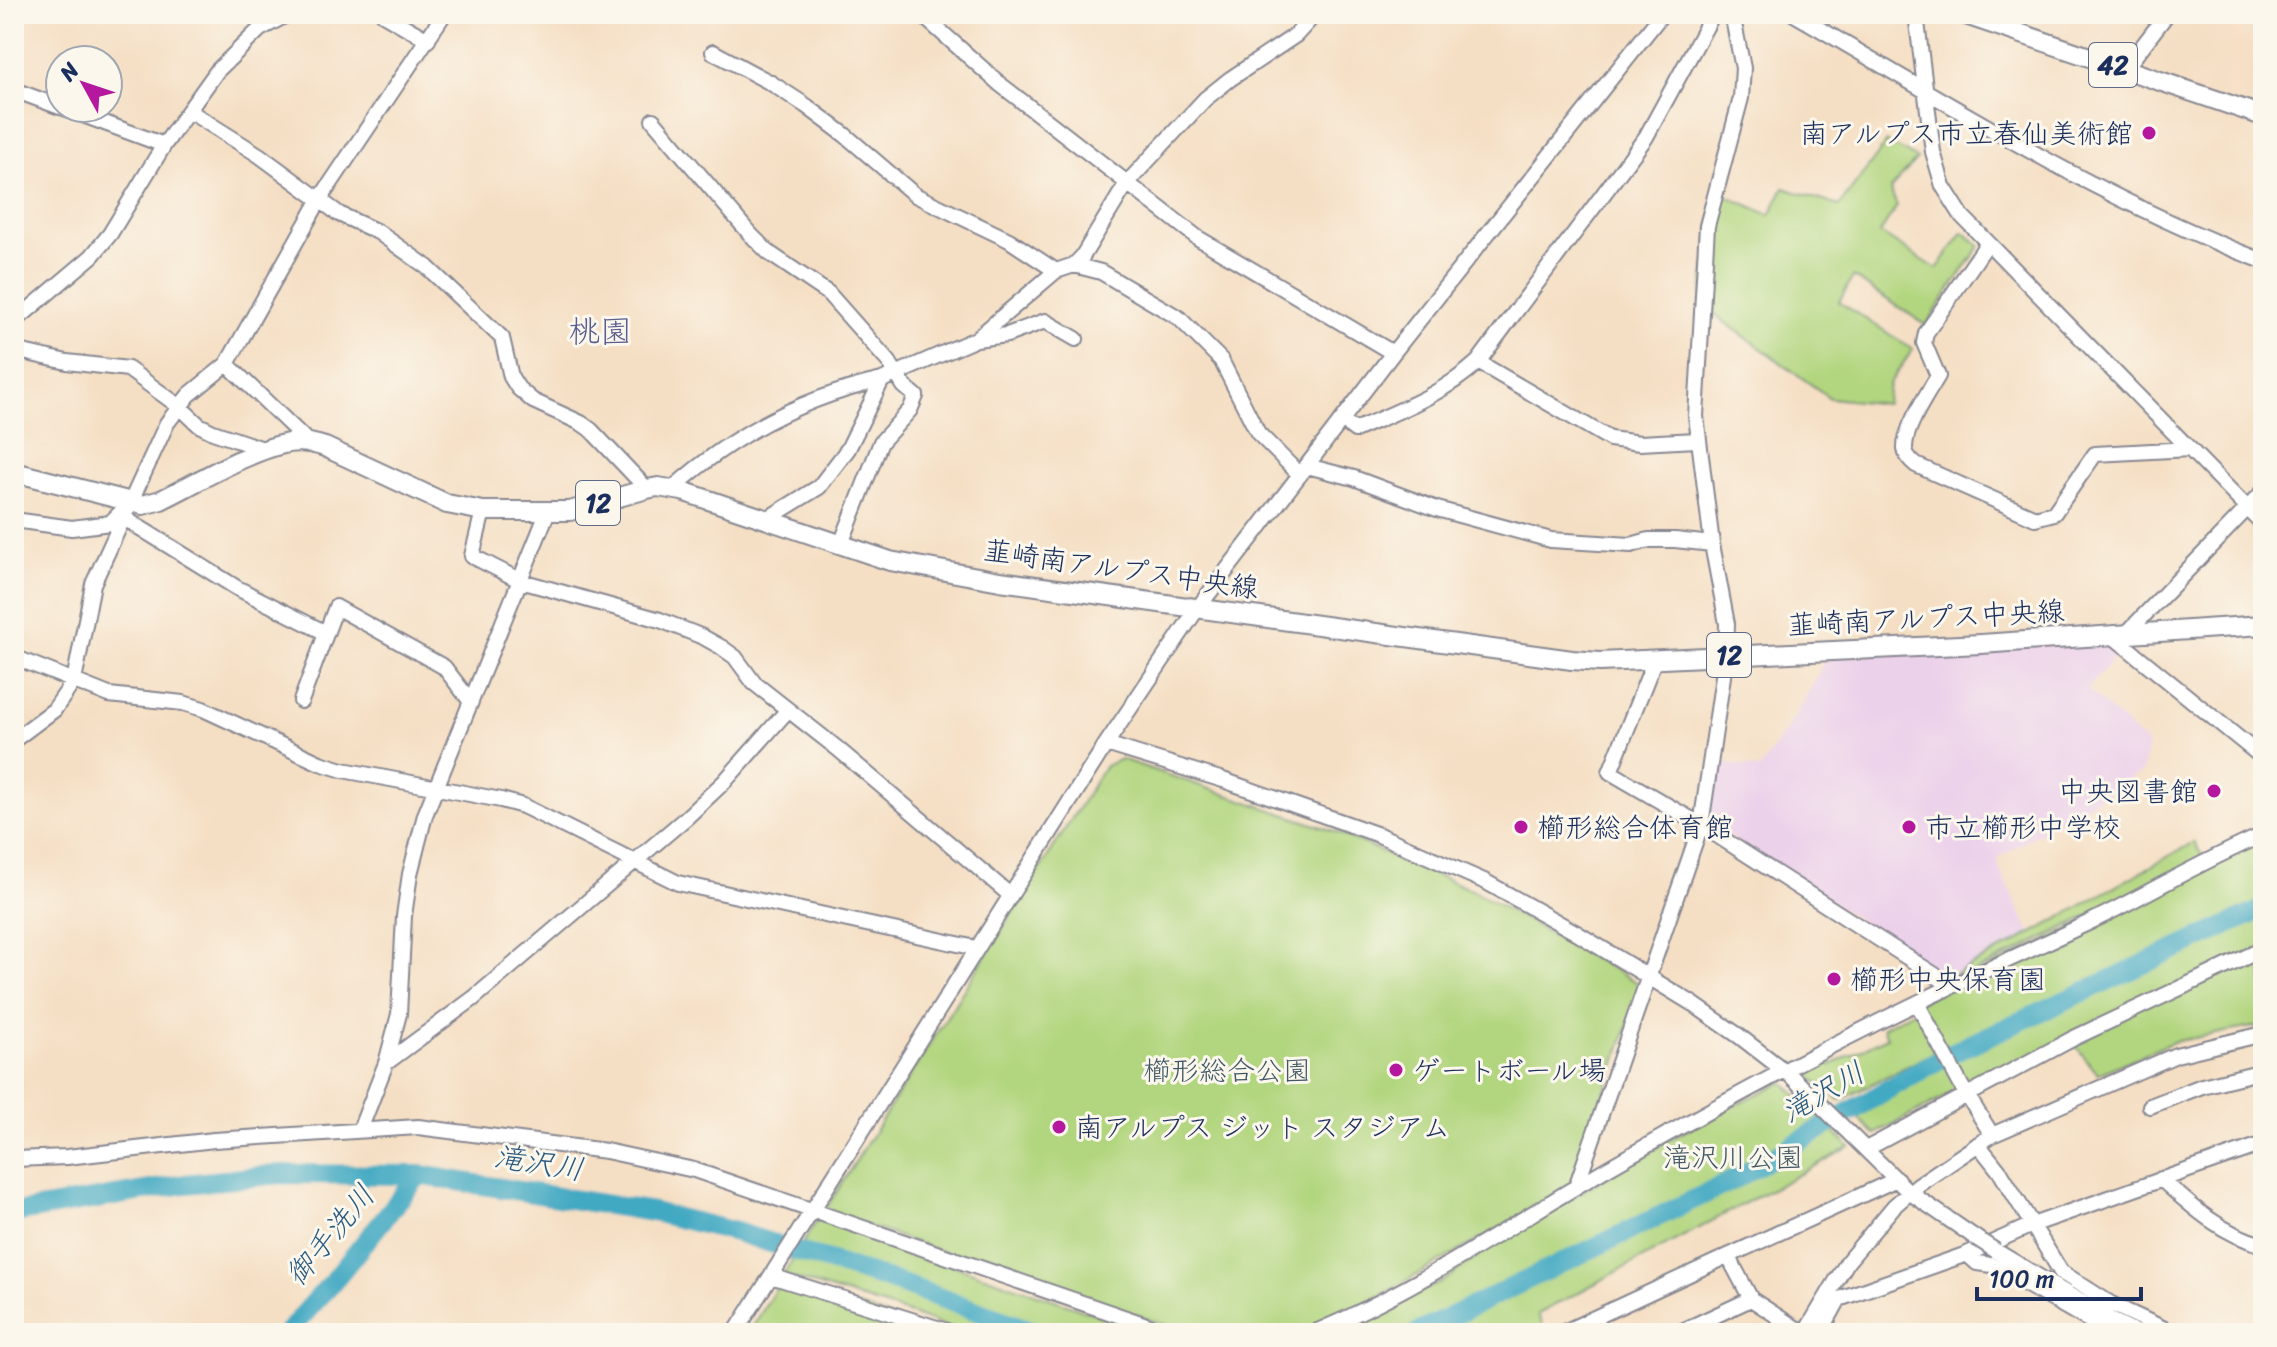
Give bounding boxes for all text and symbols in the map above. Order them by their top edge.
road number: 42 [2089,43,2137,87]
north arrow [44,44,124,124]
text: N [49,53,89,91]
place label: 南アルプス市立春仙美術館 [1800,109,2133,158]
marker: 南アルプス市立春仙美術館 [2140,124,2158,142]
district label: 桃園 [568,303,632,360]
road number: 12 [576,481,620,525]
street label: 韮崎南アルプス中央線 [980,525,1262,613]
street label: 韮崎南アルプス中央線 [1786,586,2066,650]
road number: 12 [1707,633,1751,677]
place label: 中央図書館 [2058,767,2198,816]
marker: 中央図書館 [2205,782,2223,800]
place label: 櫛形総合体育館 [1537,803,1733,852]
place label: 市立櫛形中学校 [1925,803,2121,852]
marker: 櫛形総合体育館 [1512,818,1530,836]
marker: 市立櫛形中学校 [1900,818,1918,836]
place label: 櫛形中央保育園 [1850,955,2046,1004]
marker: 櫛形中央保育園 [1825,970,1843,988]
park label: 櫛形総合公園 [1143,1046,1311,1095]
place label: ゲートボール場 [1412,1046,1606,1095]
water label: 滝沢川 [1771,1046,1875,1138]
marker: ゲートボール場 [1387,1061,1405,1079]
place label: 南アルプス ジット スタジアム [1075,1103,1450,1152]
marker: 南アルプス ジット スタジアム [1050,1118,1068,1136]
water label: 滝沢川 [490,1129,588,1197]
park label: 滝沢川公園 [1663,1133,1803,1182]
water label: 御手洗川 [271,1172,389,1298]
scale bar [1977,1251,2141,1301]
text: 100 m [1989,1258,2054,1300]

